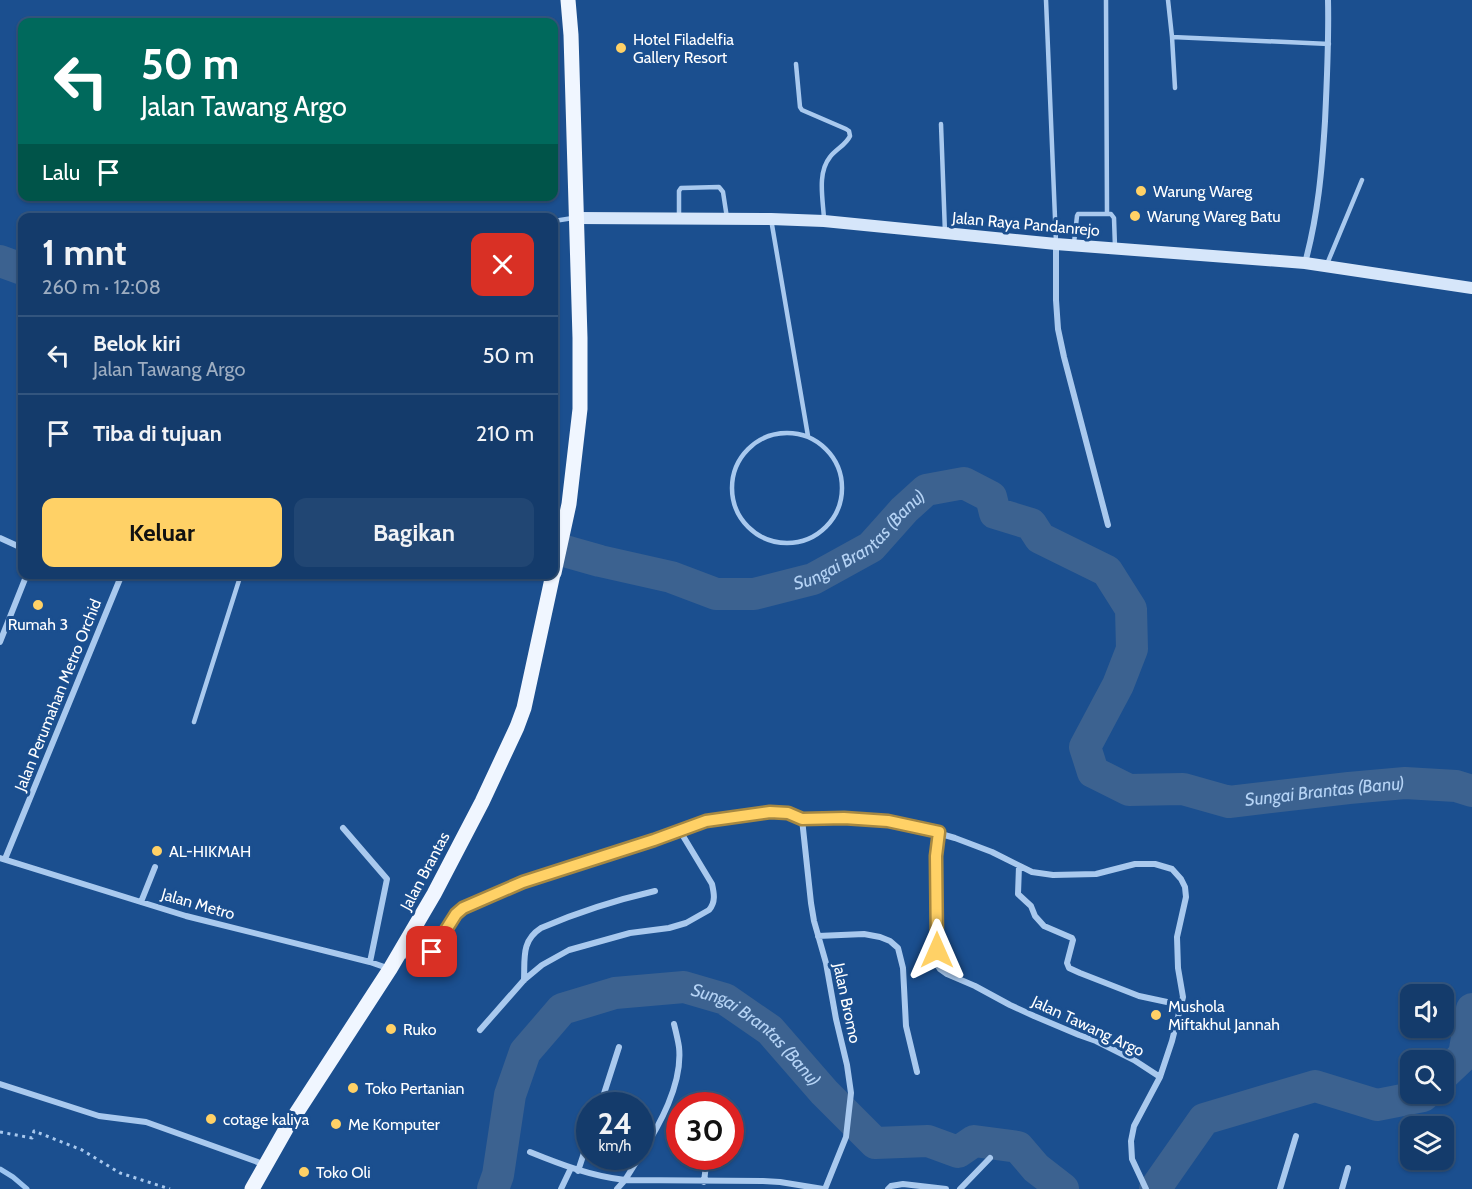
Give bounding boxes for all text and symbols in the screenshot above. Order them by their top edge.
place label: Hotel Filadelfia Gallery Resort [633,30,734,67]
text: 50 m [141,38,239,90]
marker: Hotel Filadelfia Gallery Resort [614,41,628,55]
icon: left [42,42,120,120]
text: Jalan Tawang Argo [141,90,347,123]
icon: arrive [92,156,125,189]
text: Lalu [42,159,80,186]
place label: Warung Wareg [1153,182,1253,201]
marker: Warung Wareg [1134,184,1148,198]
place label: Warung Wareg Batu [1147,207,1281,226]
street label: Jalan Raya Pandanrejo [950,208,1101,240]
marker: Warung Wareg Batu [1128,209,1142,223]
text: 1 mnt [42,230,127,274]
button: close [471,233,534,296]
text: 260 m · 12:08 [42,275,161,299]
text: Belok kiri [93,330,180,357]
icon: left [42,339,75,372]
text: 50 m [482,342,534,369]
text: Jalan Tawang Argo [93,357,245,381]
icon: arrive [42,417,75,450]
text: Tiba di tujuan [93,420,222,447]
text: 210 m [476,420,534,447]
water label: Sungai Brantas (Banu) [791,485,930,595]
button: Keluar [42,498,282,567]
button: Bagikan [294,498,534,567]
street label: Jalan Perumahan Metro Orchid [10,596,105,795]
marker: Rumah 3 [31,598,45,612]
place label: Rumah 3 [8,615,68,634]
water label: Sungai Brantas (Banu) [1244,772,1405,811]
street label: Jalan Brantas [396,828,454,914]
place label: AL-HIKMAH [169,842,251,861]
marker: AL-HIKMAH [150,844,164,858]
street label: Jalan Metro [158,884,237,924]
position arrow [905,918,969,982]
pin [406,926,457,977]
icon: arrive [415,935,448,968]
street label: Jalan Bromo [829,960,865,1045]
water label: Sungai Brantas (Banu) [689,979,825,1091]
map controls [1400,984,1454,1170]
button: sound [1400,984,1454,1038]
street label: Jalan Tawang Argo [1028,991,1147,1060]
place label: Mushola Miftakhul Jannah [1168,997,1280,1034]
marker: Mushola Miftakhul Jannah [1149,1008,1163,1022]
place label: Ruko [403,1020,437,1039]
marker: Ruko [384,1022,398,1036]
button: search [1400,1050,1454,1104]
place label: Toko Pertanian [365,1079,465,1098]
marker: Toko Pertanian [346,1081,360,1095]
speed limit sign: 30 [666,1092,744,1170]
text: 24 [598,1105,632,1142]
place label: cotage kaliya [223,1110,310,1129]
marker: cotage kaliya [204,1112,218,1126]
place label: Me Komputer [348,1115,441,1134]
button: layers [1400,1116,1454,1170]
marker: Me Komputer [329,1117,343,1131]
text: km/h [599,1137,631,1155]
place label: Toko Oli [316,1163,371,1182]
marker: Toko Oli [297,1165,311,1179]

